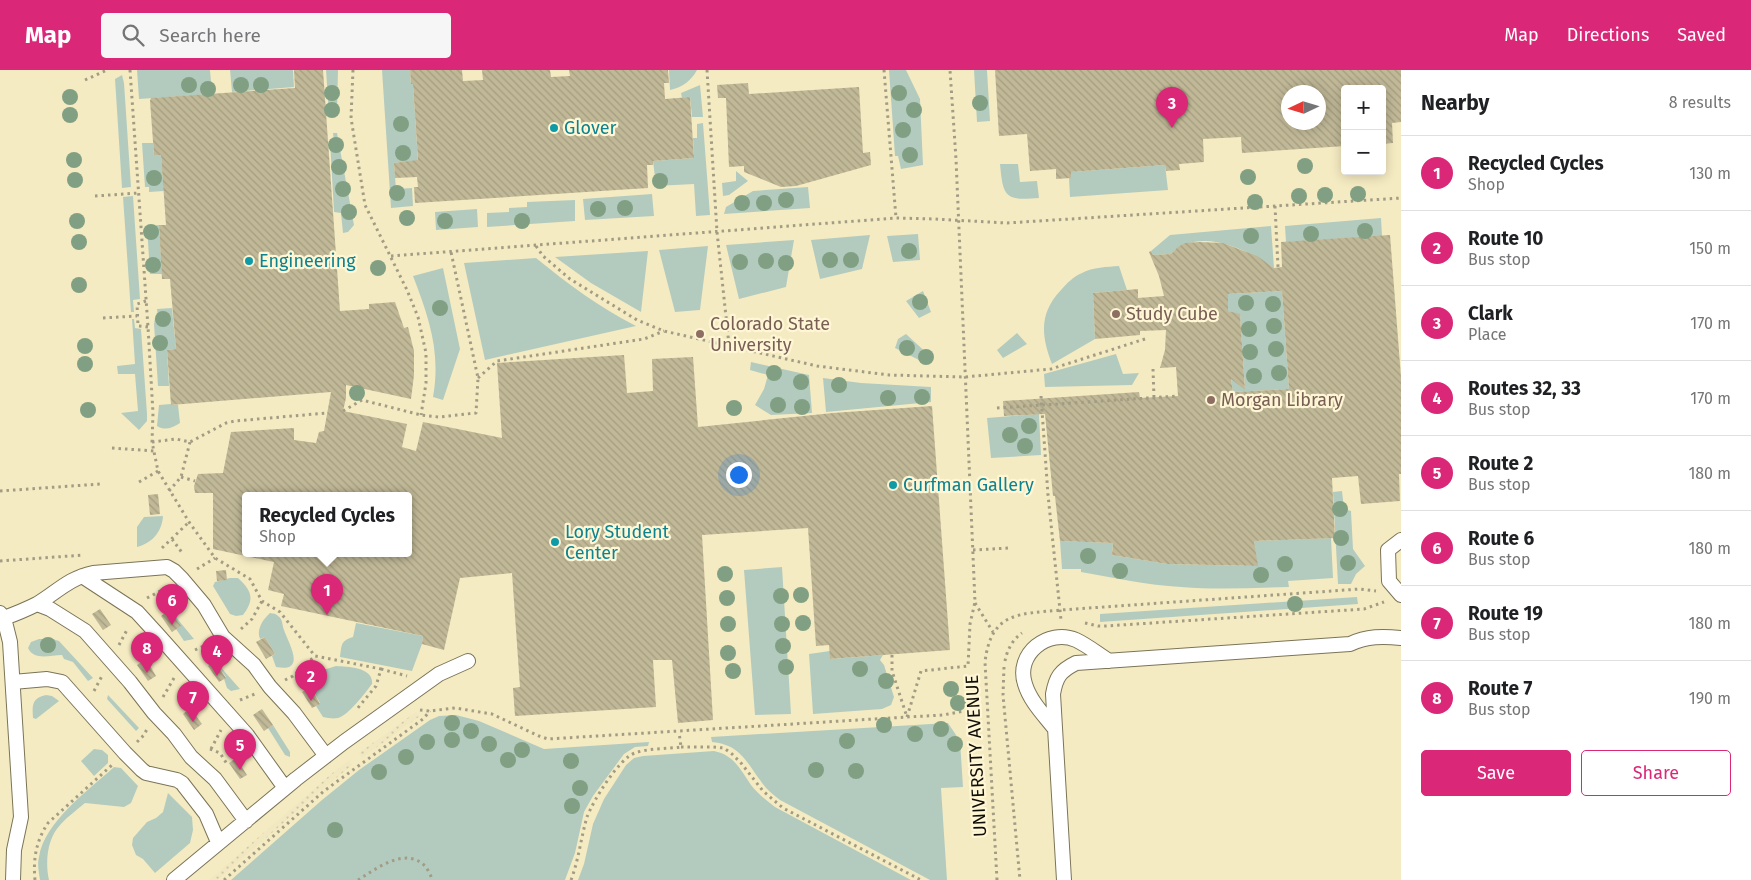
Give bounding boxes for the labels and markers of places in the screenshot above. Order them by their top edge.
pin: 3 [1156,87,1188,128]
place label: Glover [564,117,617,139]
marker: Glover [548,122,560,134]
place label: Engineering [259,250,356,272]
marker: Engineering [243,255,255,267]
place label: Study Cube [1126,303,1218,325]
marker: Study Cube [1110,308,1122,320]
place label: Colorado State University [710,313,830,356]
marker: Colorado State University [694,328,706,340]
place label: Morgan Library [1221,389,1343,411]
marker: Morgan Library [1205,394,1217,406]
place label: Curfman Gallery [903,474,1034,496]
marker: Curfman Gallery [887,479,899,491]
place label: Lory Student Center [565,521,670,564]
marker: Lory Student Center [549,536,561,548]
pin: 1 [311,574,343,615]
pin: 6 [156,584,188,625]
pin: 8 [131,632,163,673]
pin: 4 [201,635,233,676]
pin: 2 [295,660,327,701]
pin: 7 [177,681,209,722]
pin: 5 [224,729,256,770]

